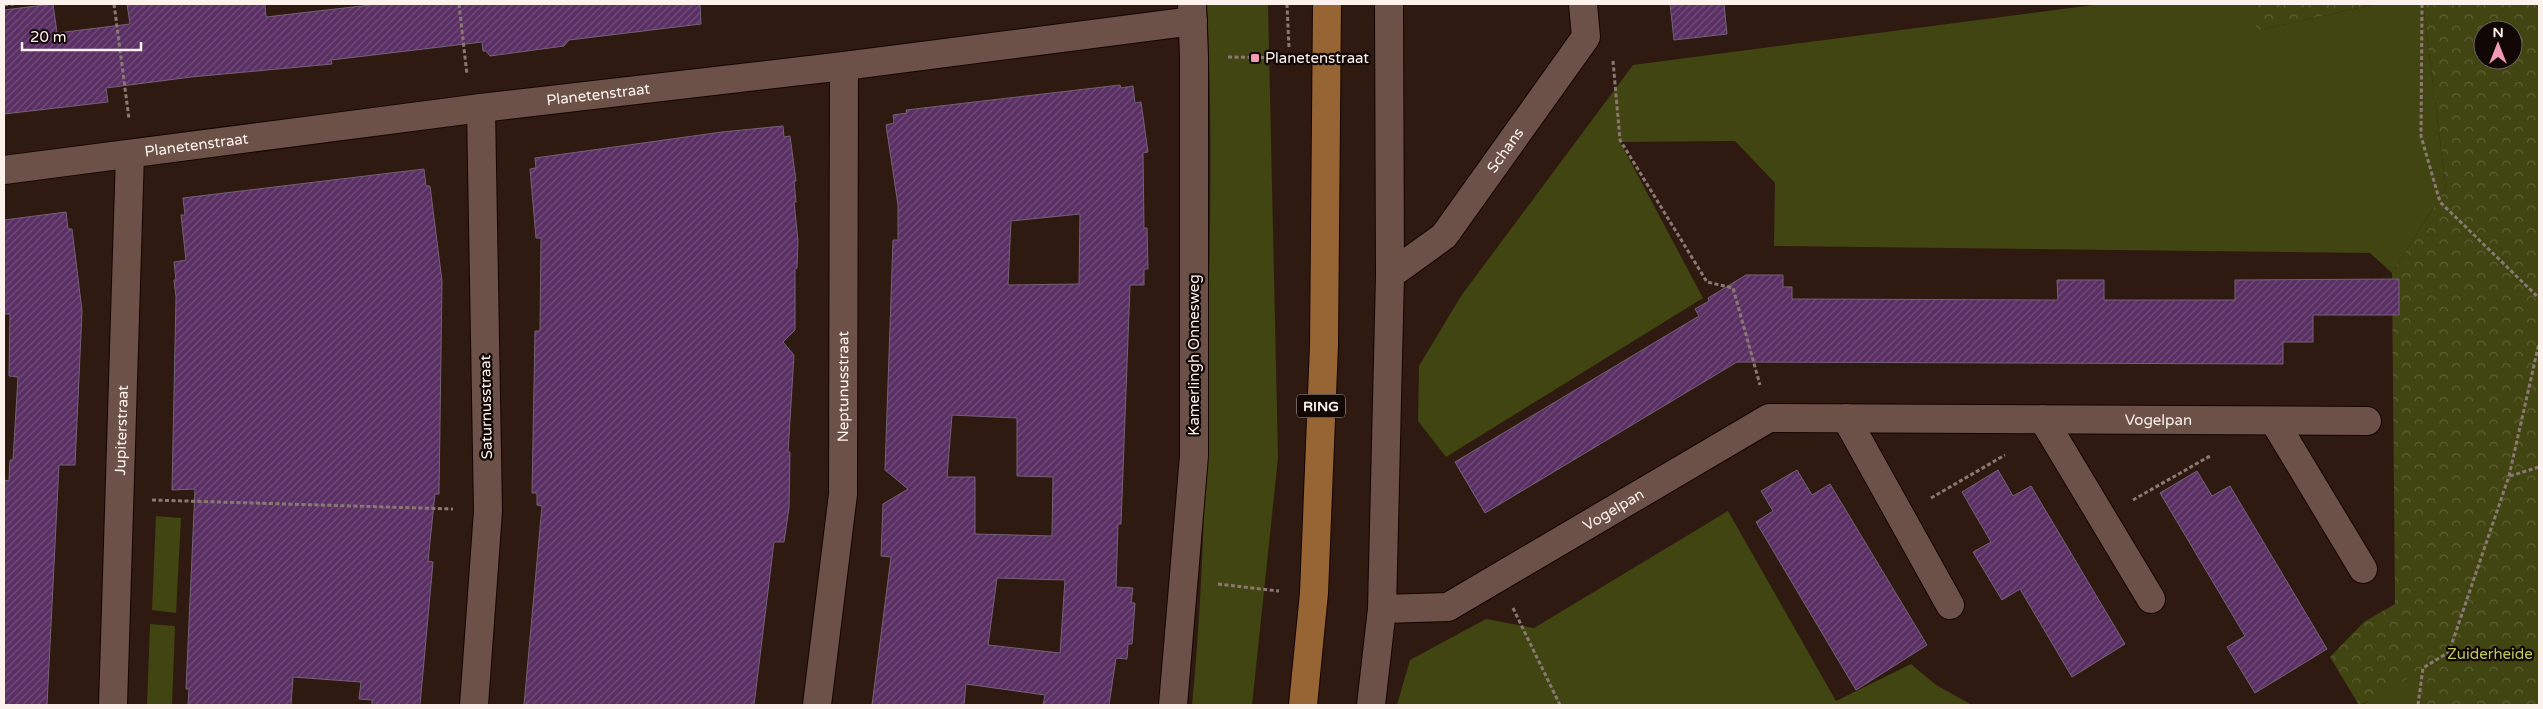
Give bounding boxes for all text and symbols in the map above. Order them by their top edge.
scale bar [22,20,141,52]
north arrow [2473,20,2523,70]
text: N [2492,24,2504,41]
text: 20 m [30,28,67,46]
place label: Planetenstraat [1265,49,1369,67]
marker: Planetenstraat [1249,52,1261,64]
street label: Planetenstraat [545,79,651,109]
street label: Schans [1483,124,1527,176]
street label: Planetenstraat [144,129,249,161]
street label: Kamerlingh Onnesweg [1185,274,1203,436]
street label: Neptunusstraat [834,331,852,442]
street label: Saturnusstraat [476,354,496,459]
street label: Jupiterstraat [111,384,132,476]
road number: RING [1297,394,1345,418]
street label: Vogelpan [2125,411,2192,429]
street label: Vogelpan [1580,485,1647,534]
park label: Zuiderheide [2447,645,2533,663]

